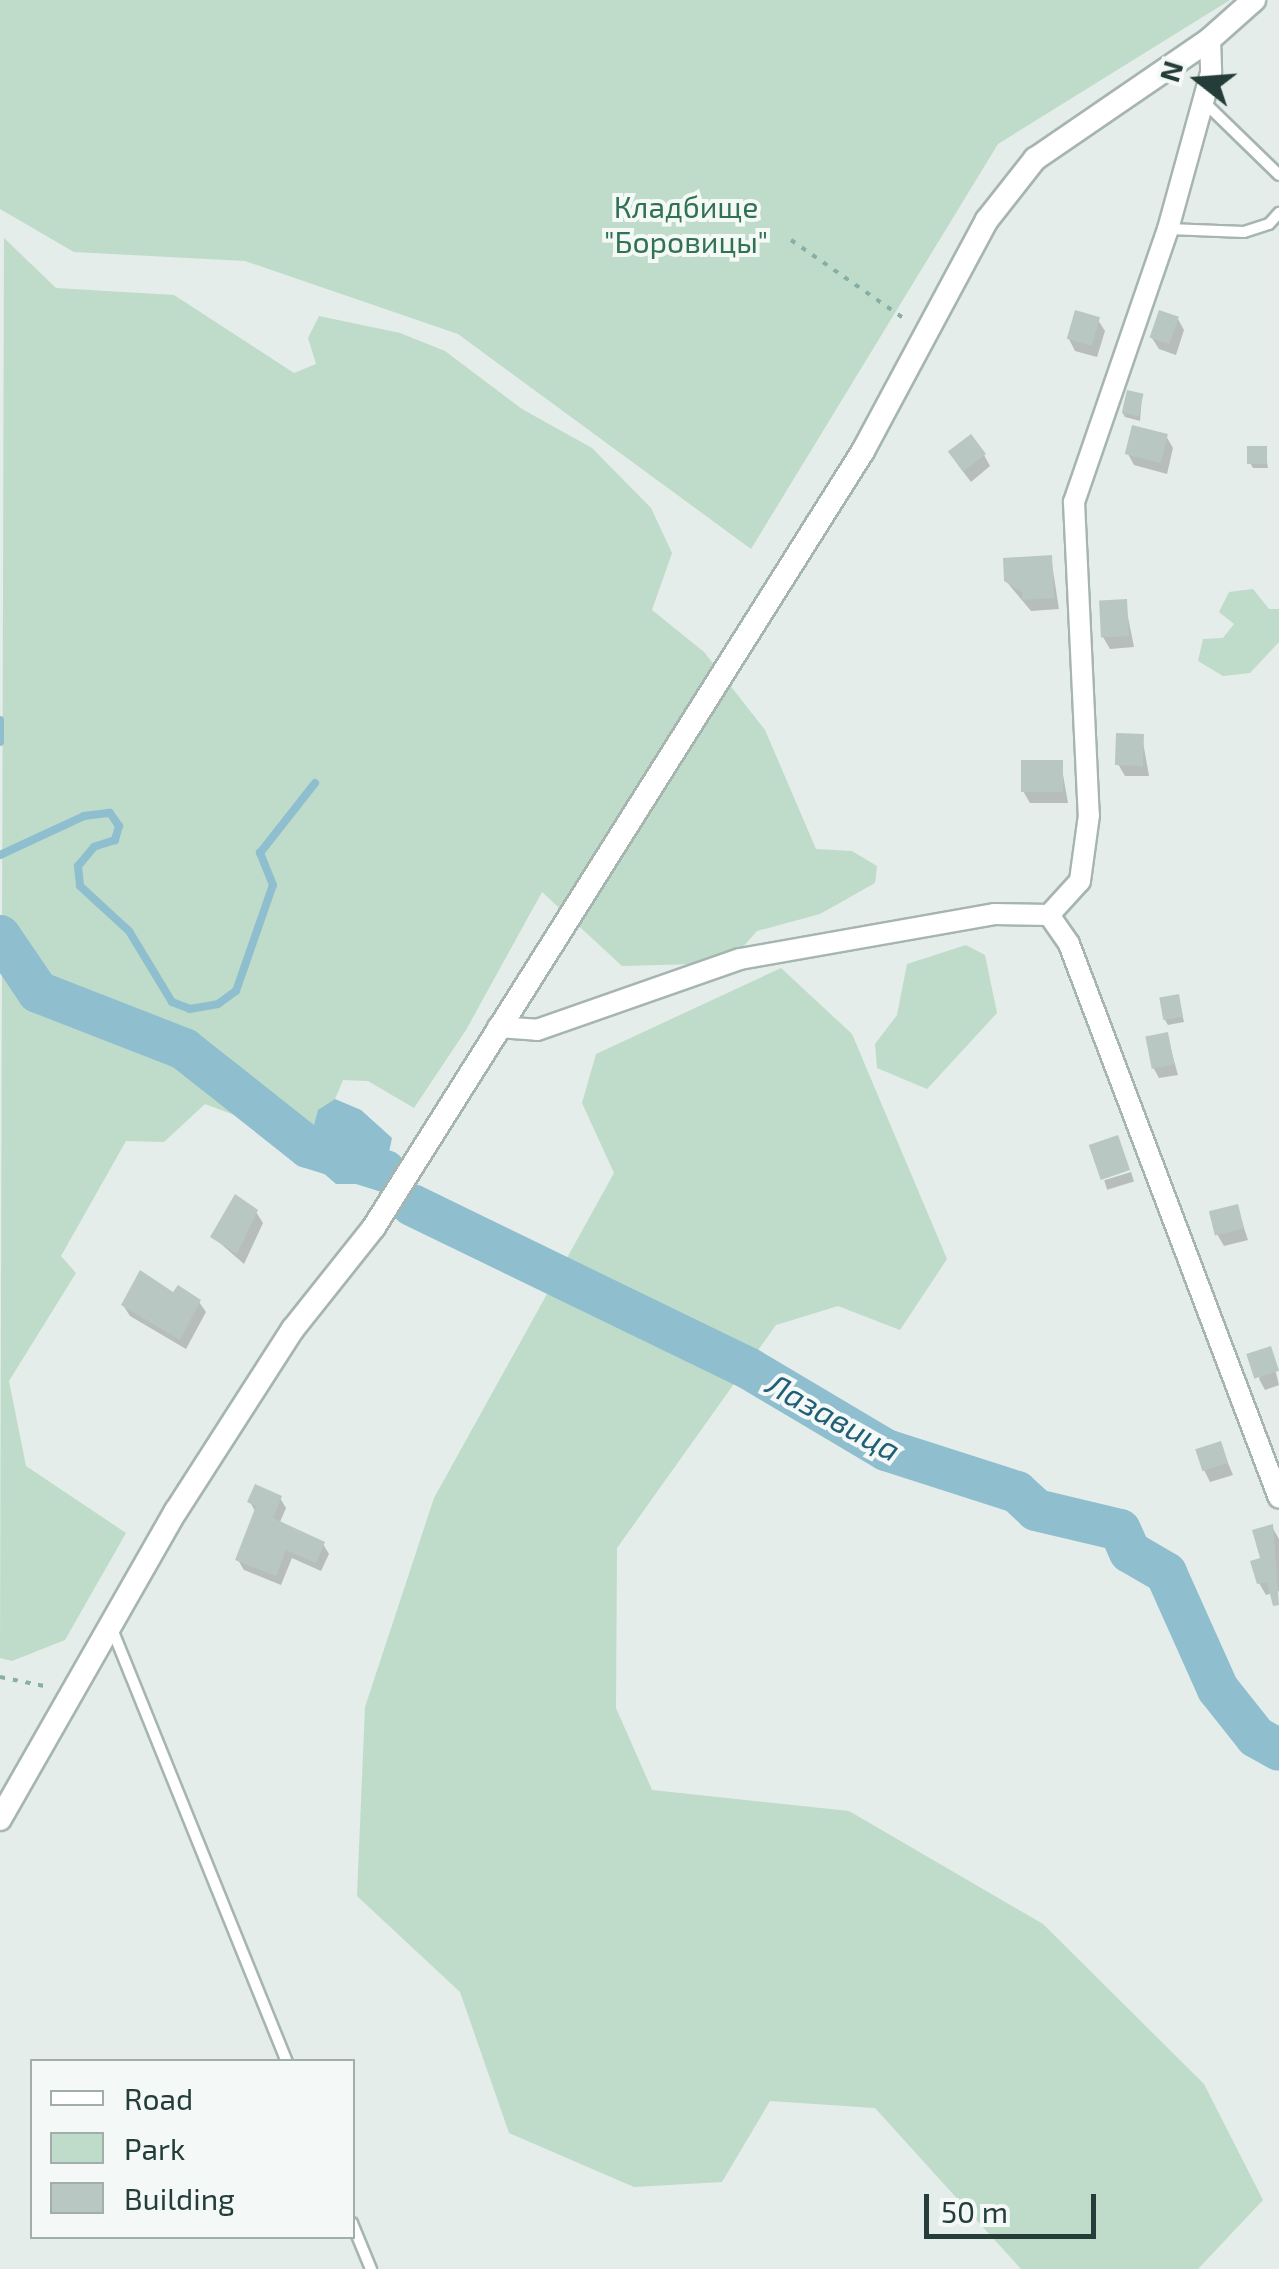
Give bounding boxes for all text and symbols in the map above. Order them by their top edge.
north arrow [1149,30,1249,130]
text: N [1151,57,1190,86]
park label: Кладбище "Боровицы" [604,188,768,258]
water label: Лазавица [761,1364,907,1468]
legend [30,2059,355,2239]
text: Road [124,2080,193,2116]
text: Park [124,2130,185,2166]
scale bar [929,2174,1102,2236]
text: Building [124,2180,235,2216]
text: 50 m [941,2193,1008,2229]

